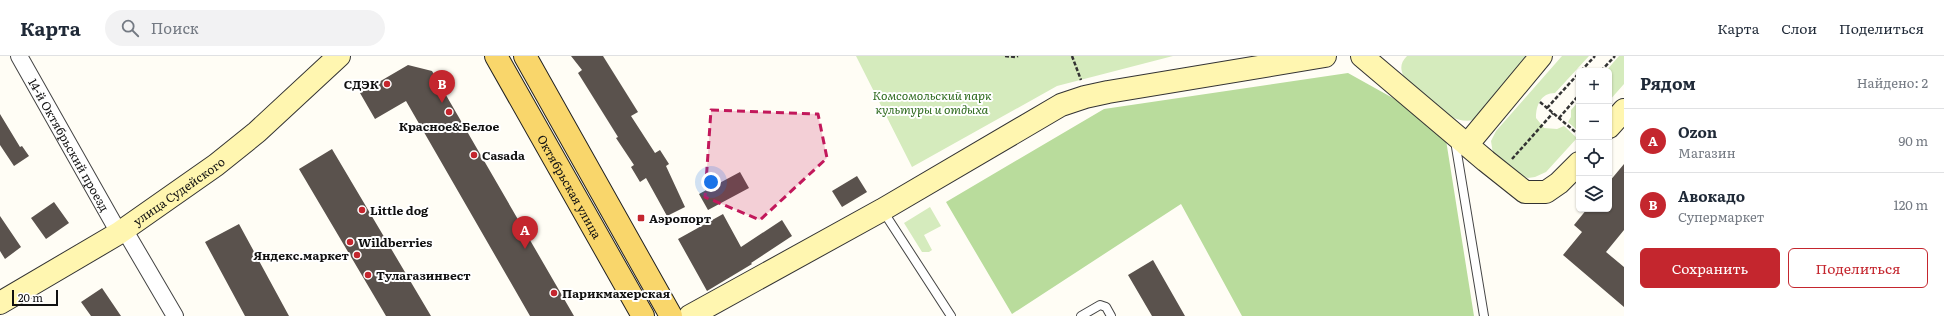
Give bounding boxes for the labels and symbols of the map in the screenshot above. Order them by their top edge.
pin: B [429,70,455,103]
street label: 14-й Октябрьский проезд [24,75,114,215]
place label: СДЭК [344,75,380,93]
marker: СДЭК [382,79,392,89]
park label: Комсомольский парк культуры и отдыха [873,86,992,118]
marker: Красное&Белое [444,107,454,117]
place label: Красное&Белое [399,117,499,135]
street label: Октябрьская улица [533,131,607,242]
place label: Casada [482,146,525,164]
marker: Casada [469,150,479,160]
street label: улица Судейского [129,152,228,230]
your location [701,172,721,192]
place label: Little dog [370,201,429,219]
marker: Little dog [357,205,367,215]
place label: Аэропорт [649,209,712,227]
marker: Аэропорт [636,213,646,223]
pin: A [512,216,538,249]
place label: Wildberries [358,233,432,251]
marker: Wildberries [345,237,355,247]
place label: Яндекс.маркет [253,246,350,264]
marker: Яндекс.маркет [352,250,362,260]
place label: Тулагазинвест [376,266,471,284]
marker: Тулагазинвест [363,270,373,280]
place label: Парикмахерская [562,284,671,302]
scale bar [12,288,58,307]
marker: Парикмахерская [549,288,559,298]

